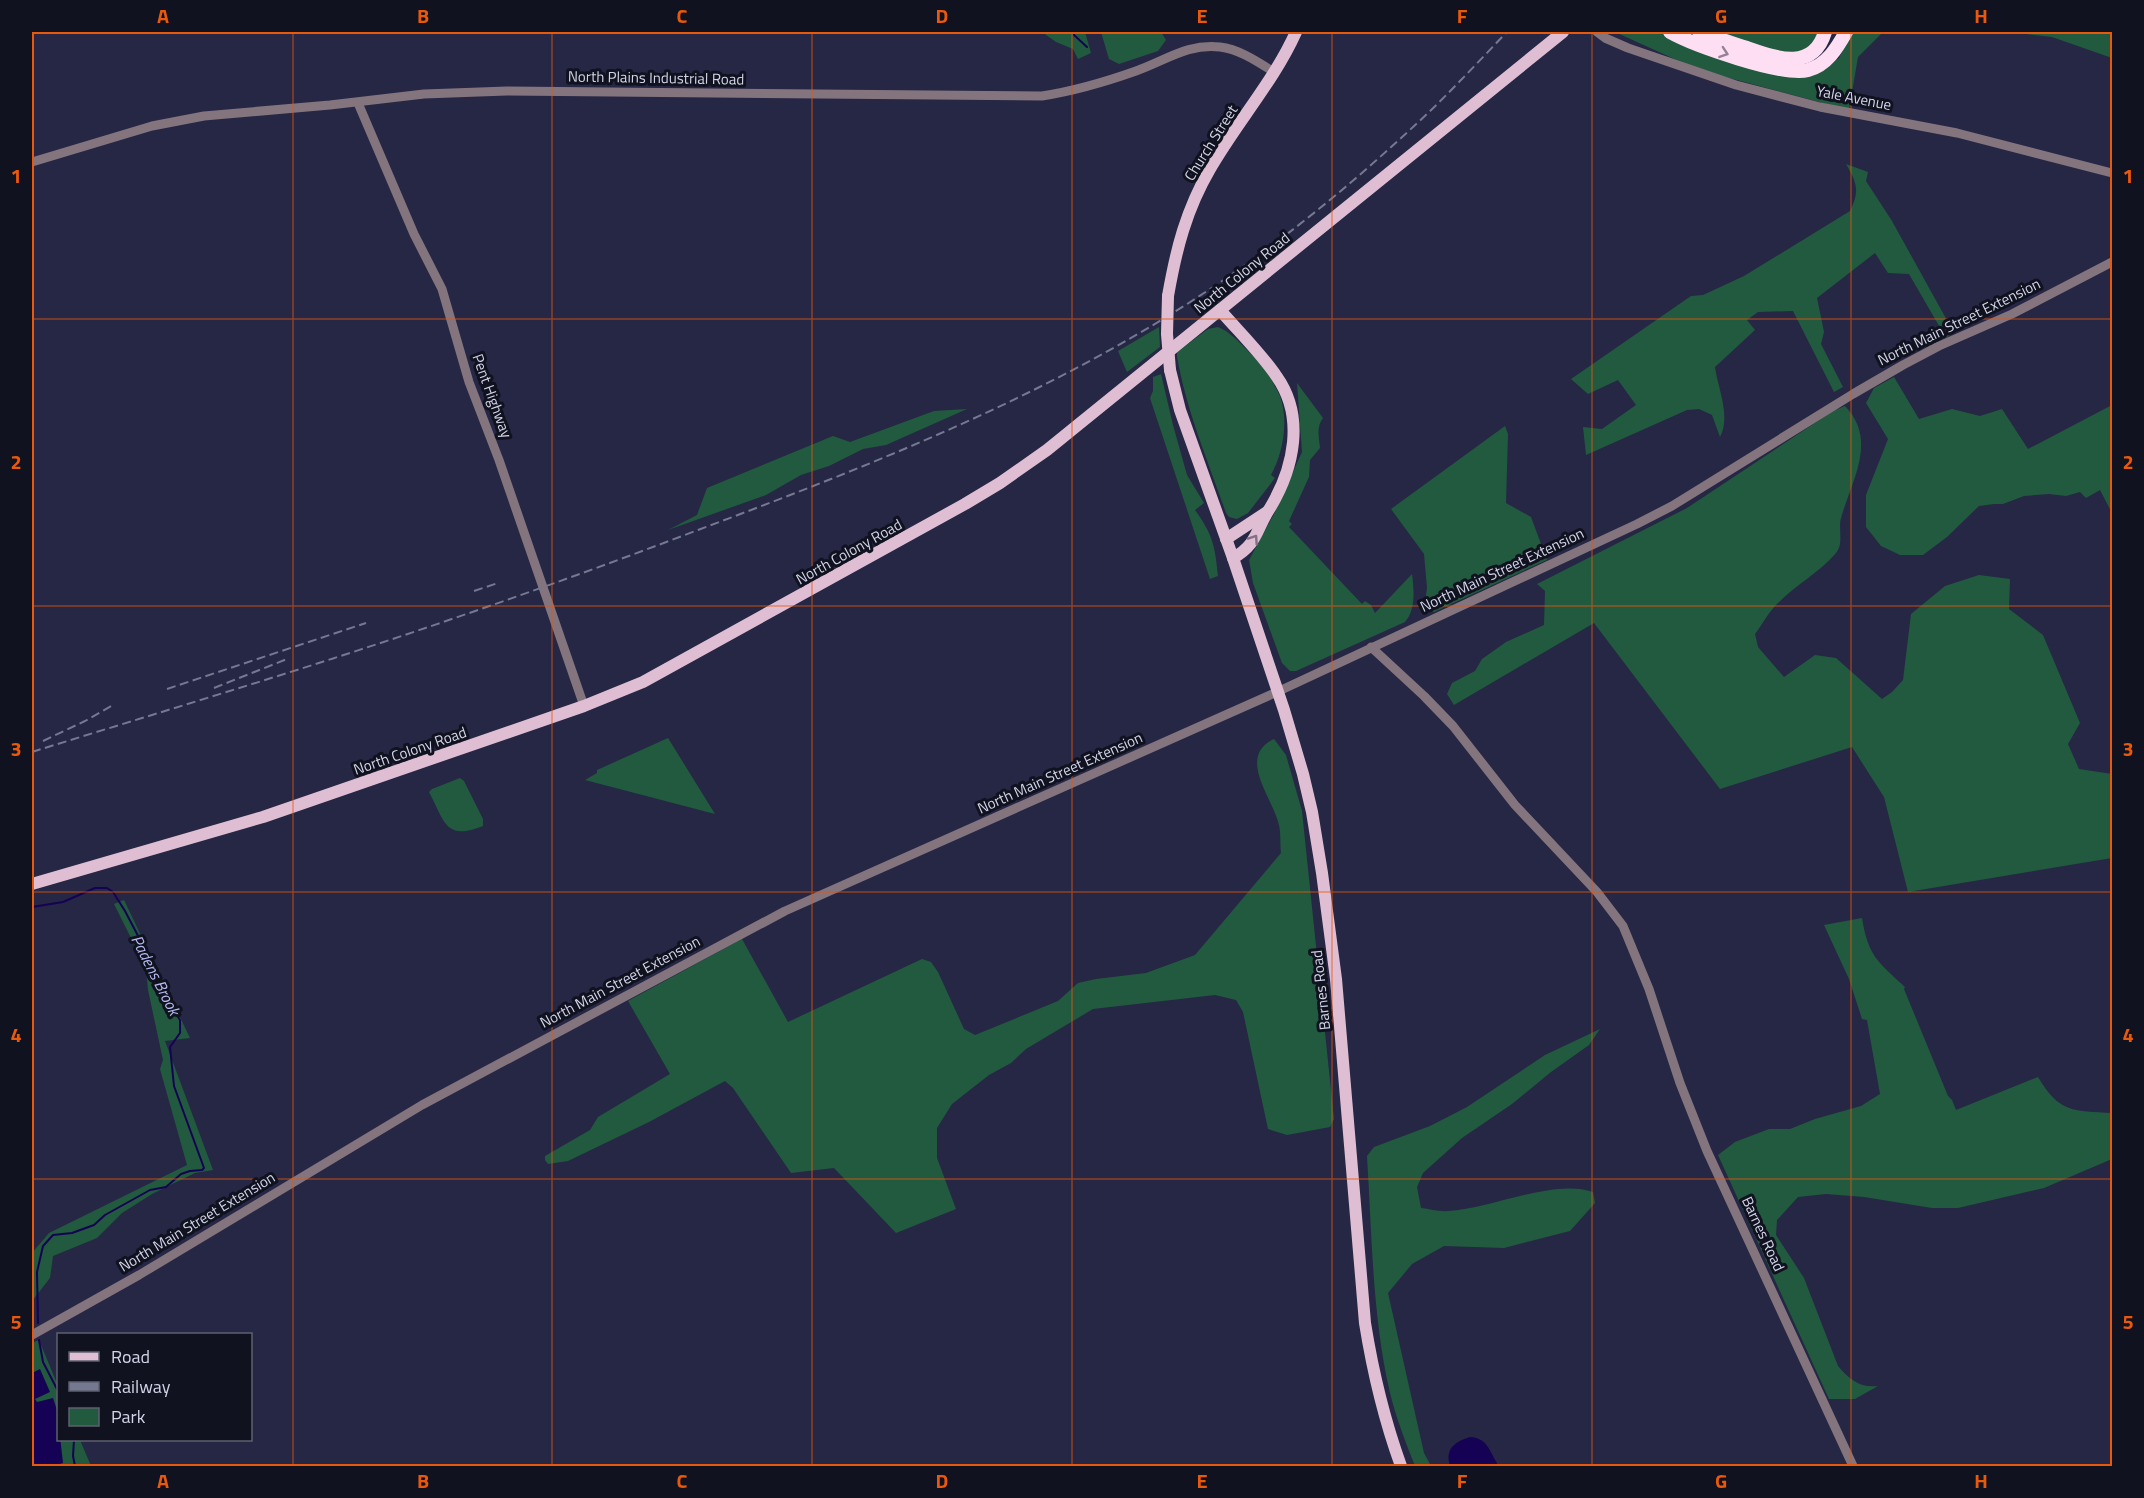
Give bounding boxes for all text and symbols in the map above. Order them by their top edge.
text: A [157,0,169,31]
text: B [417,0,429,31]
text: C [677,0,688,31]
text: D [936,0,948,31]
text: E [1196,0,1208,31]
text: F [1457,0,1468,31]
text: G [1715,0,1727,31]
text: H [1974,0,1988,31]
one-way arrow [1718,45,1729,58]
street label: North Plains Industrial Road [568,64,744,91]
street label: Yale Avenue [1815,79,1894,116]
street label: Church Street [1178,100,1243,185]
text: 1 [10,160,22,191]
text: 1 [2122,160,2134,191]
street label: North Colony Road [1189,227,1295,319]
street label: North Main Street Extension [1873,272,2044,371]
street label: Pent Highway [467,350,518,441]
text: 2 [10,446,22,477]
text: 2 [2122,446,2134,477]
street label: North Colony Road [792,513,906,590]
street label: North Main Street Extension [1416,521,1588,618]
one-way arrow [1247,534,1258,545]
street label: North Colony Road [350,720,469,781]
street label: North Main Street Extension [973,726,1146,819]
text: 3 [10,733,22,764]
text: 3 [2122,733,2134,764]
street label: North Main Street Extension [535,929,704,1034]
water label: Padens Brook [125,931,187,1021]
street label: Barnes Road [1305,949,1336,1031]
text: 4 [10,1019,22,1050]
text: 4 [2122,1019,2134,1050]
street label: North Main Street Extension [114,1166,279,1277]
street label: Barnes Road [1736,1193,1791,1275]
text: 5 [10,1306,22,1337]
text: 5 [2122,1306,2134,1337]
legend [57,1333,252,1441]
text: Road [111,1343,150,1370]
text: Railway [111,1373,171,1400]
text: Park [111,1403,146,1430]
text: A [157,1465,169,1496]
text: B [417,1465,429,1496]
text: C [677,1465,688,1496]
text: D [936,1465,948,1496]
text: E [1196,1465,1208,1496]
text: F [1457,1465,1468,1496]
text: G [1715,1465,1727,1496]
text: H [1974,1465,1988,1496]

